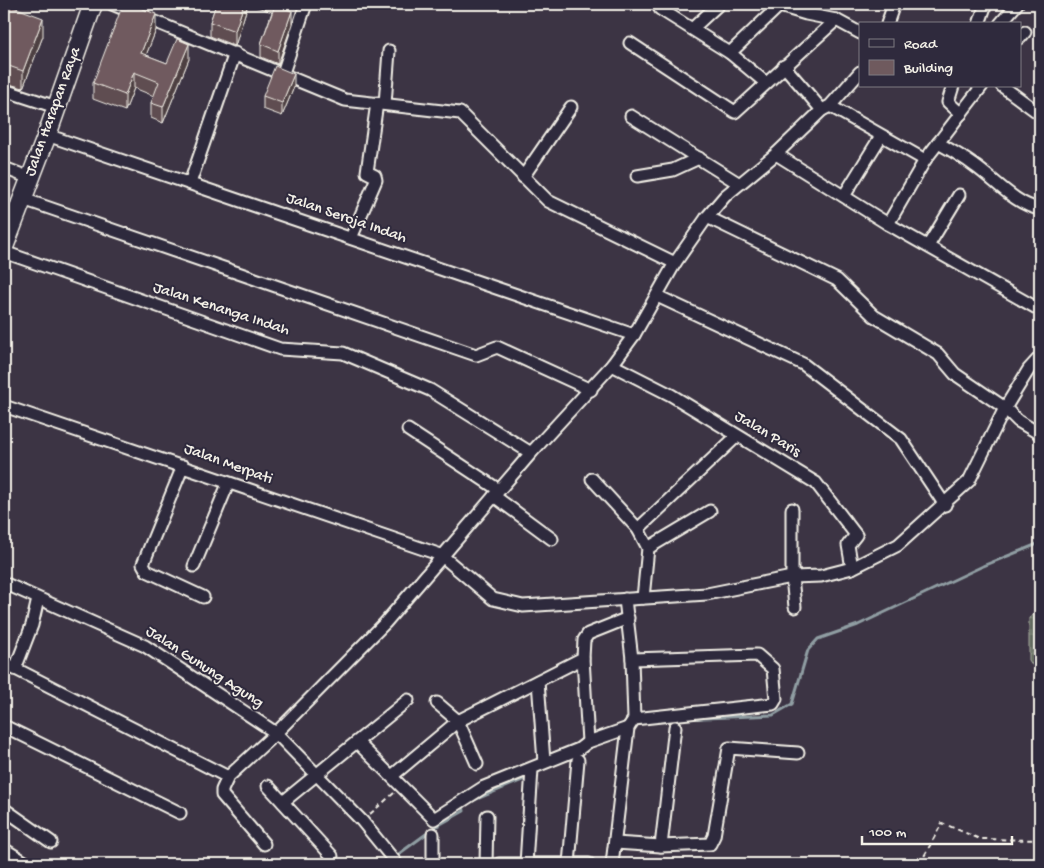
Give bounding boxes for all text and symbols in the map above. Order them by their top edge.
legend [859,22,1022,88]
text: Road [904,36,938,54]
street label: Jalan Harapan Raya [22,44,87,179]
text: Building [903,60,953,78]
street label: Jalan Seroja Indah [283,189,409,249]
street label: Jalan Kenanga Indah [150,279,292,341]
street label: Jalan Paris [730,408,805,463]
street label: Jalan Merpati [181,440,275,490]
street label: Jalan Gunung Agung [141,623,267,713]
scale bar [862,813,1012,845]
text: 100 m [868,824,907,842]

